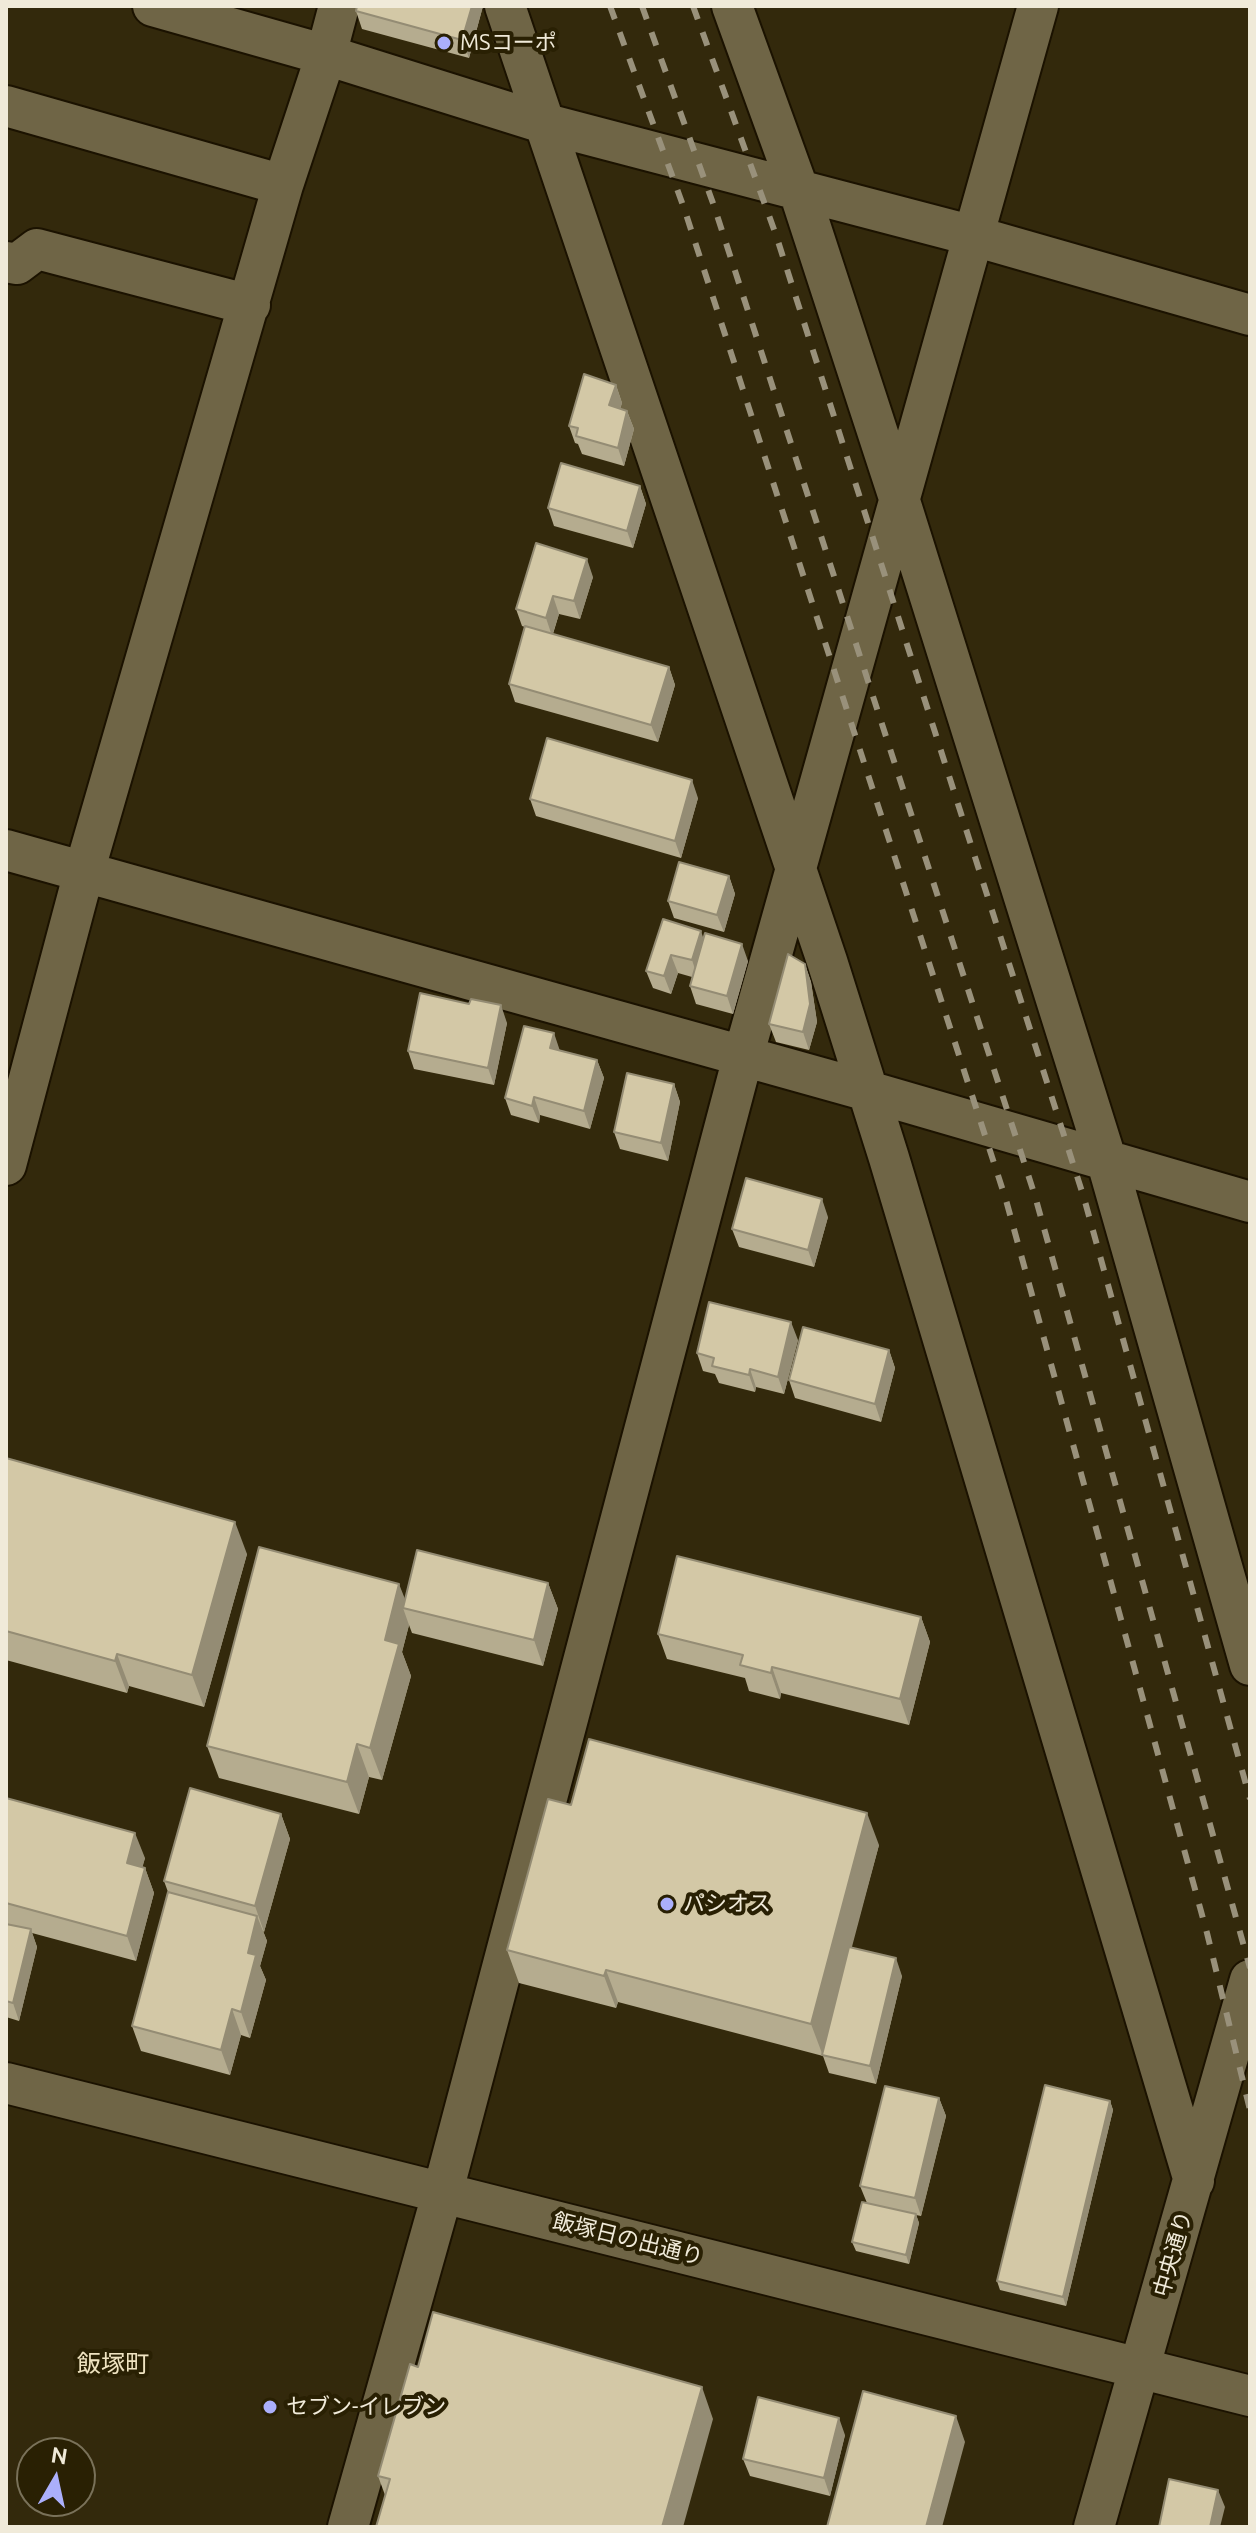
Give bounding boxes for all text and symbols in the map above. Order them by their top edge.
place label: MSコーポ [460,30,557,56]
marker: MSコーポ [435,34,453,52]
place label: パシオス [683,1891,771,1917]
marker: パシオス [658,1895,676,1913]
street label: 飯塚日の出通り [550,2208,706,2270]
street label: 中央通り [1148,2208,1198,2300]
district label: 飯塚町 [77,2350,149,2378]
place label: セブン-イレブン [286,2394,446,2420]
marker: セブン-イレブン [261,2398,279,2416]
north arrow [16,2437,96,2517]
text: N [49,2441,70,2468]

